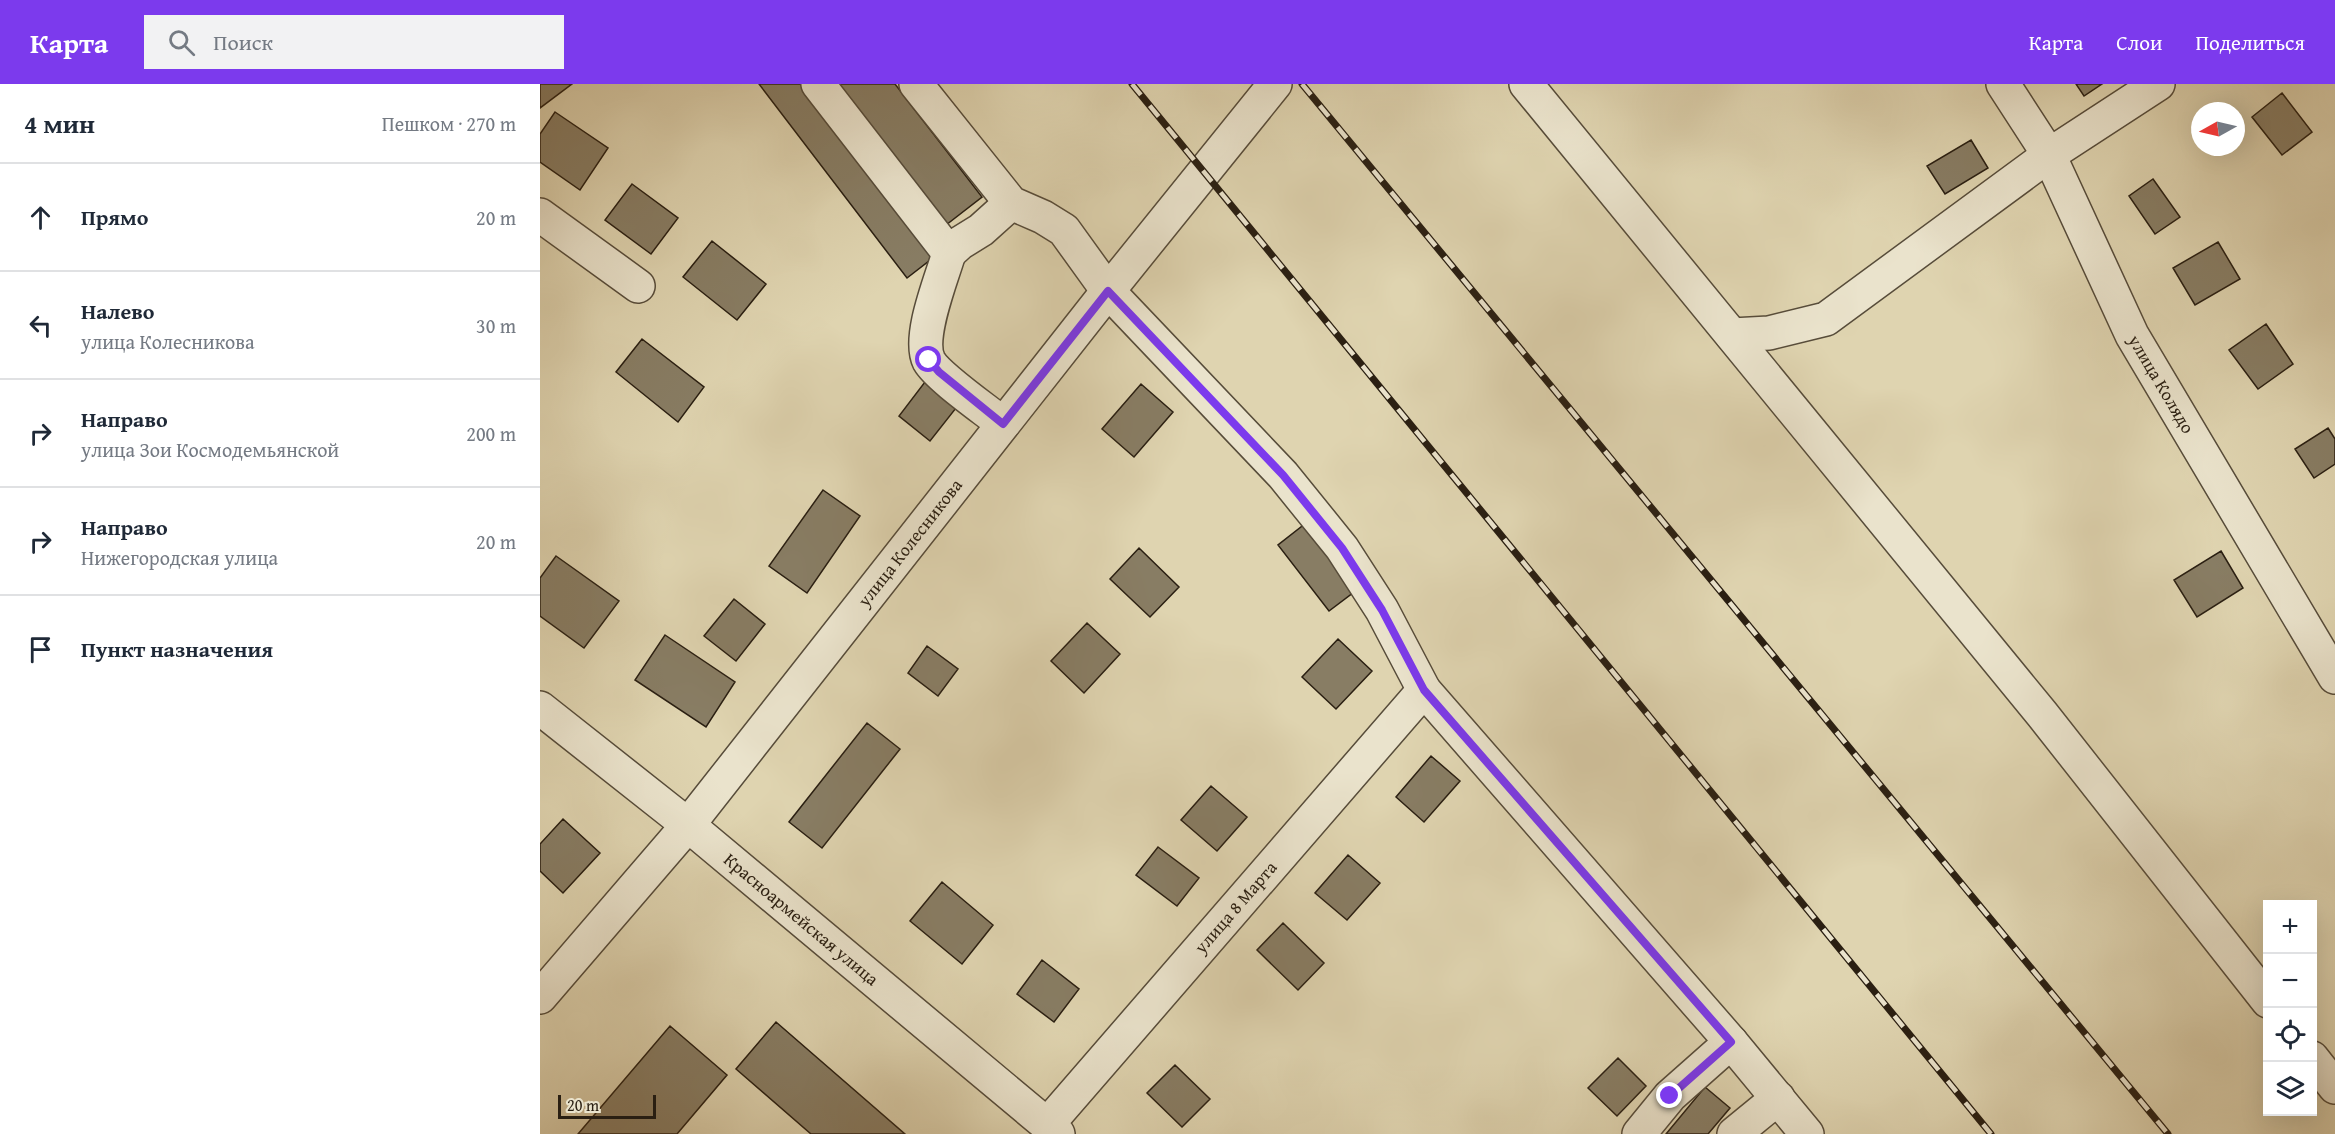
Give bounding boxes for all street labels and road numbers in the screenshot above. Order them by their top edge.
street label: улица Колядо [2121,329,2202,438]
street label: улица Колесникова [850,472,969,613]
street label: Красноармейская улица [718,846,885,992]
street label: улица 8 Марта [1187,854,1283,960]

